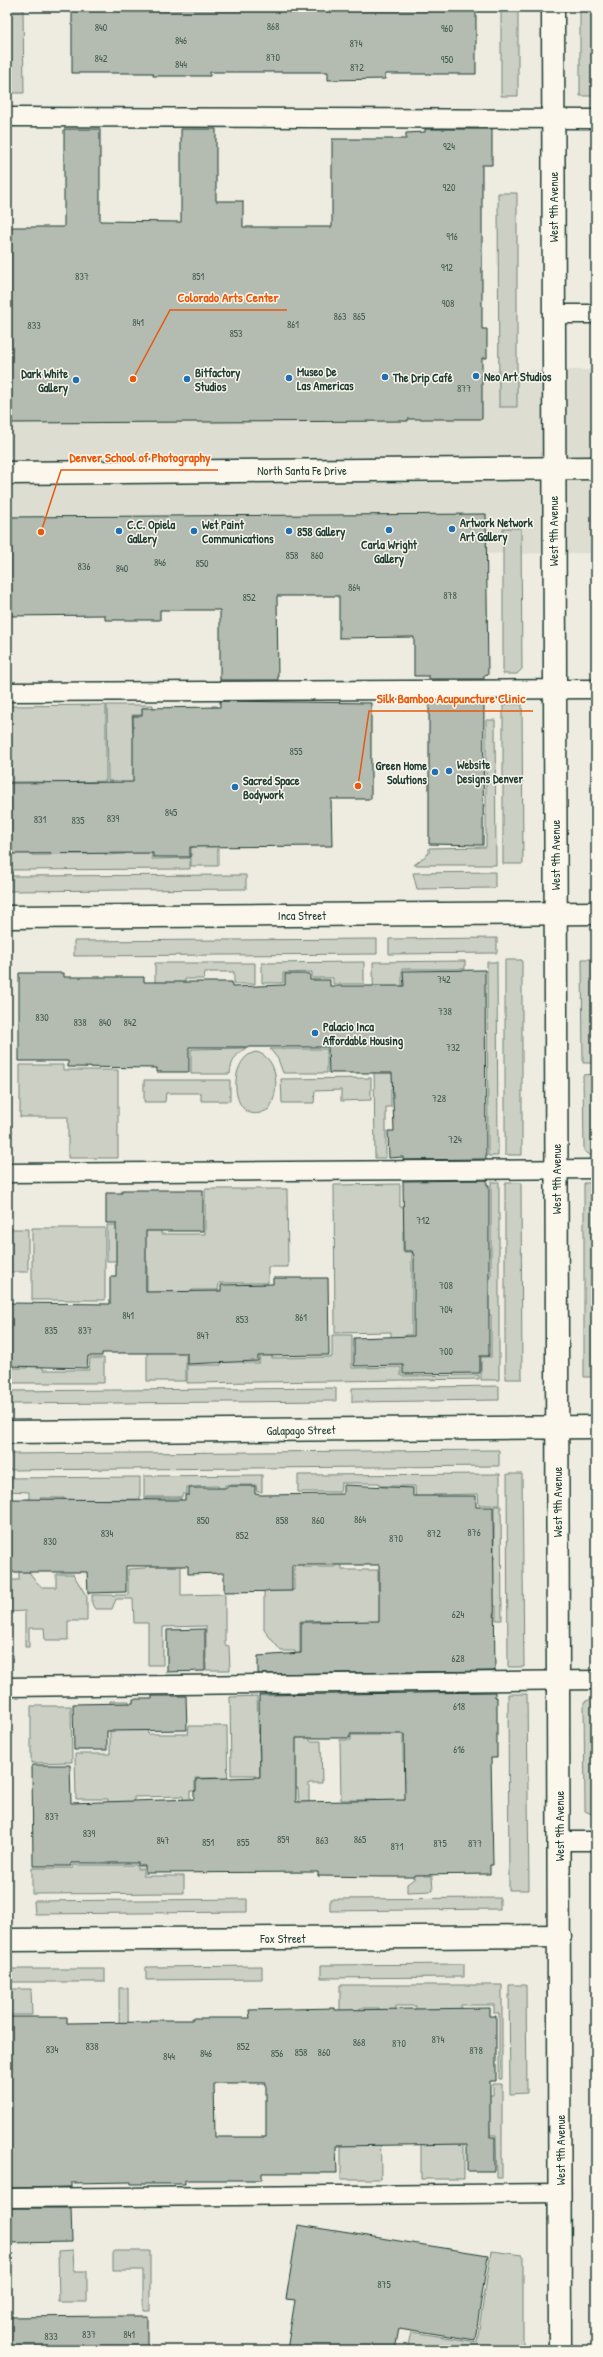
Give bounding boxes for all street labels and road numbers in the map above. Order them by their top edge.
street label: West 9th Avenue [545,172,562,242]
street label: North Santa Fe Drive [257,462,347,479]
street label: West 9th Avenue [545,496,562,566]
street label: West 9th Avenue [547,820,564,890]
street label: Inca Street [278,907,327,924]
street label: West 9th Avenue [548,1144,565,1214]
street label: Galapago Street [266,1421,337,1439]
street label: West 9th Avenue [549,1467,566,1537]
street label: West 9th Avenue [551,1791,568,1861]
street label: Fox Street [259,1930,307,1947]
street label: West 9th Avenue [552,2115,569,2185]

